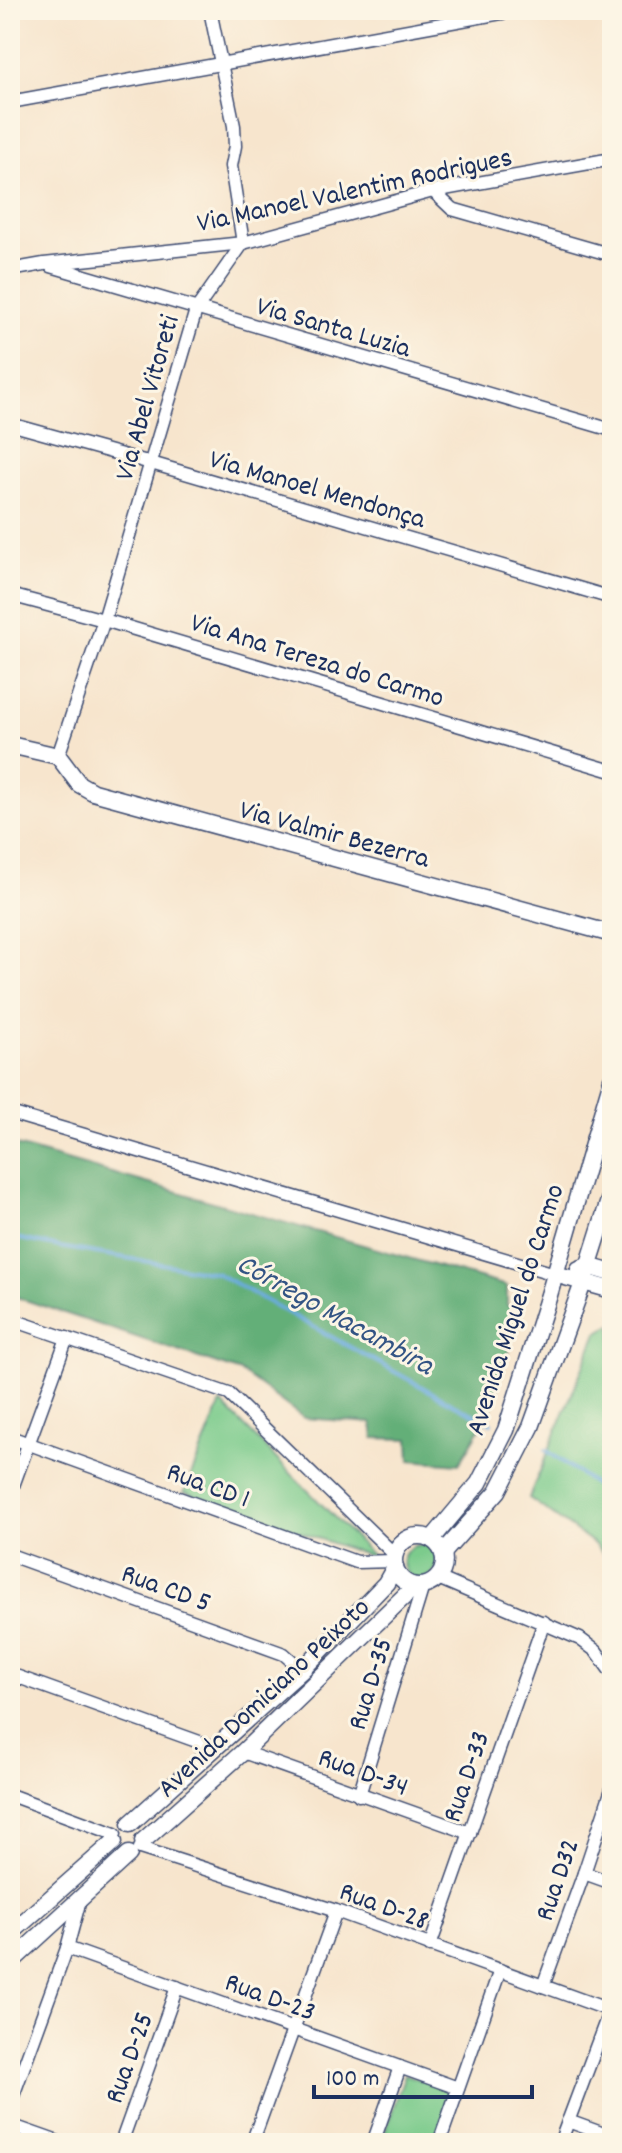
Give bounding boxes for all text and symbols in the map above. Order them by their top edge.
street label: Via Manoel Valentim Rodrigues [194,140,516,246]
street label: Via Santa Luzia [251,289,415,371]
street label: Via Abel Vitoreti [107,311,193,486]
street label: Via Manoel Mendonça [204,442,430,542]
street label: Via Ana Tereza do Carmo [185,605,448,720]
street label: Via Valmir Bezerra [234,792,434,882]
street label: Avenida Miguel do Carmo [458,1180,577,1441]
water label: Córrego Macambira [228,1245,442,1390]
street label: Rua CD 1 [160,1454,255,1521]
street label: Rua CD 5 [115,1556,216,1625]
street label: Avenida Domiciano Peixoto [150,1590,381,1809]
street label: Rua D-35 [340,1633,406,1736]
street label: Rua D-33 [434,1727,503,1829]
street label: Rua D-34 [312,1740,413,1809]
street label: Rua D32 [527,1834,592,1927]
street label: Rua D-28 [333,1874,434,1943]
street label: Rua D-23 [218,1965,320,2035]
street label: Rua D-25 [97,2007,167,2110]
scale bar [314,2049,532,2099]
text: 100 m [326,2063,379,2097]

